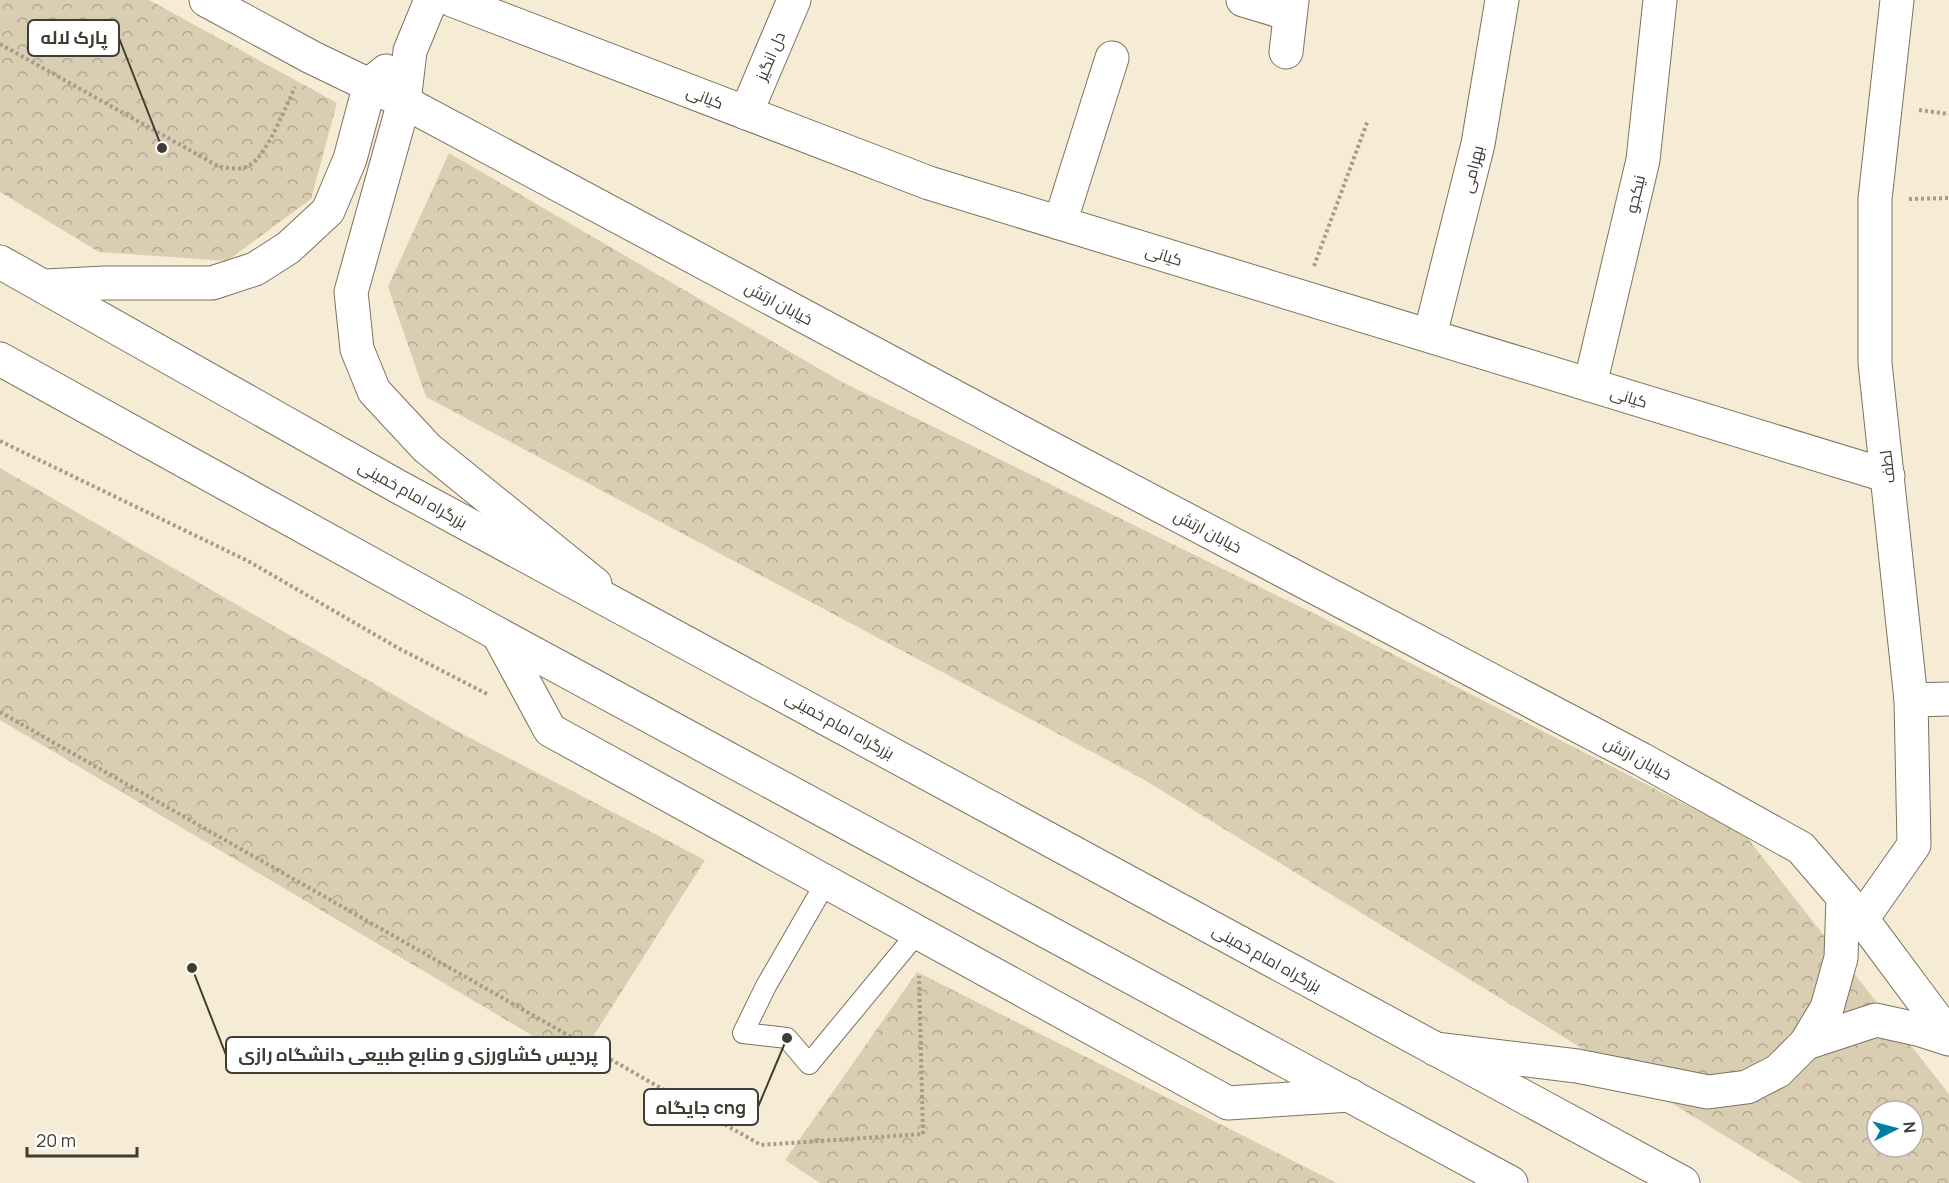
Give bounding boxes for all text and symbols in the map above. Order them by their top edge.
callout: پارک لاله [28,20,119,56]
text: پارک لاله [41,25,108,50]
street label: دل انگیز [750,28,790,85]
street label: کیانی [683,80,727,114]
street label: بهرامی [1455,143,1489,195]
street label: نیکجو [1620,173,1650,215]
street label: کیانی [1143,239,1185,271]
street label: خیابان ارتش [741,276,817,330]
street label: کیانی [1608,381,1650,413]
street label: لطف [1874,449,1900,485]
street label: بزرگراه امام خمینی [354,455,471,534]
street label: خیابان ارتش [1170,504,1246,558]
street label: بزرگراه امام خمینی [781,686,898,765]
street label: خیابان ارتش [1600,731,1676,785]
street label: بزرگراه امام خمینی [1208,919,1325,998]
callout: پردیس کشاورزی و منابع طبیعی دانشگاه رازی [226,1037,610,1073]
text: پردیس کشاورزی و منابع طبیعی دانشگاه رازی [238,1042,598,1067]
callout: جایگاه cng [644,1089,758,1125]
text: جایگاه cng [656,1095,746,1119]
north arrow [1865,1099,1925,1159]
scale bar [27,1120,136,1158]
text: N [1898,1121,1921,1134]
text: 20 m [36,1128,76,1152]

